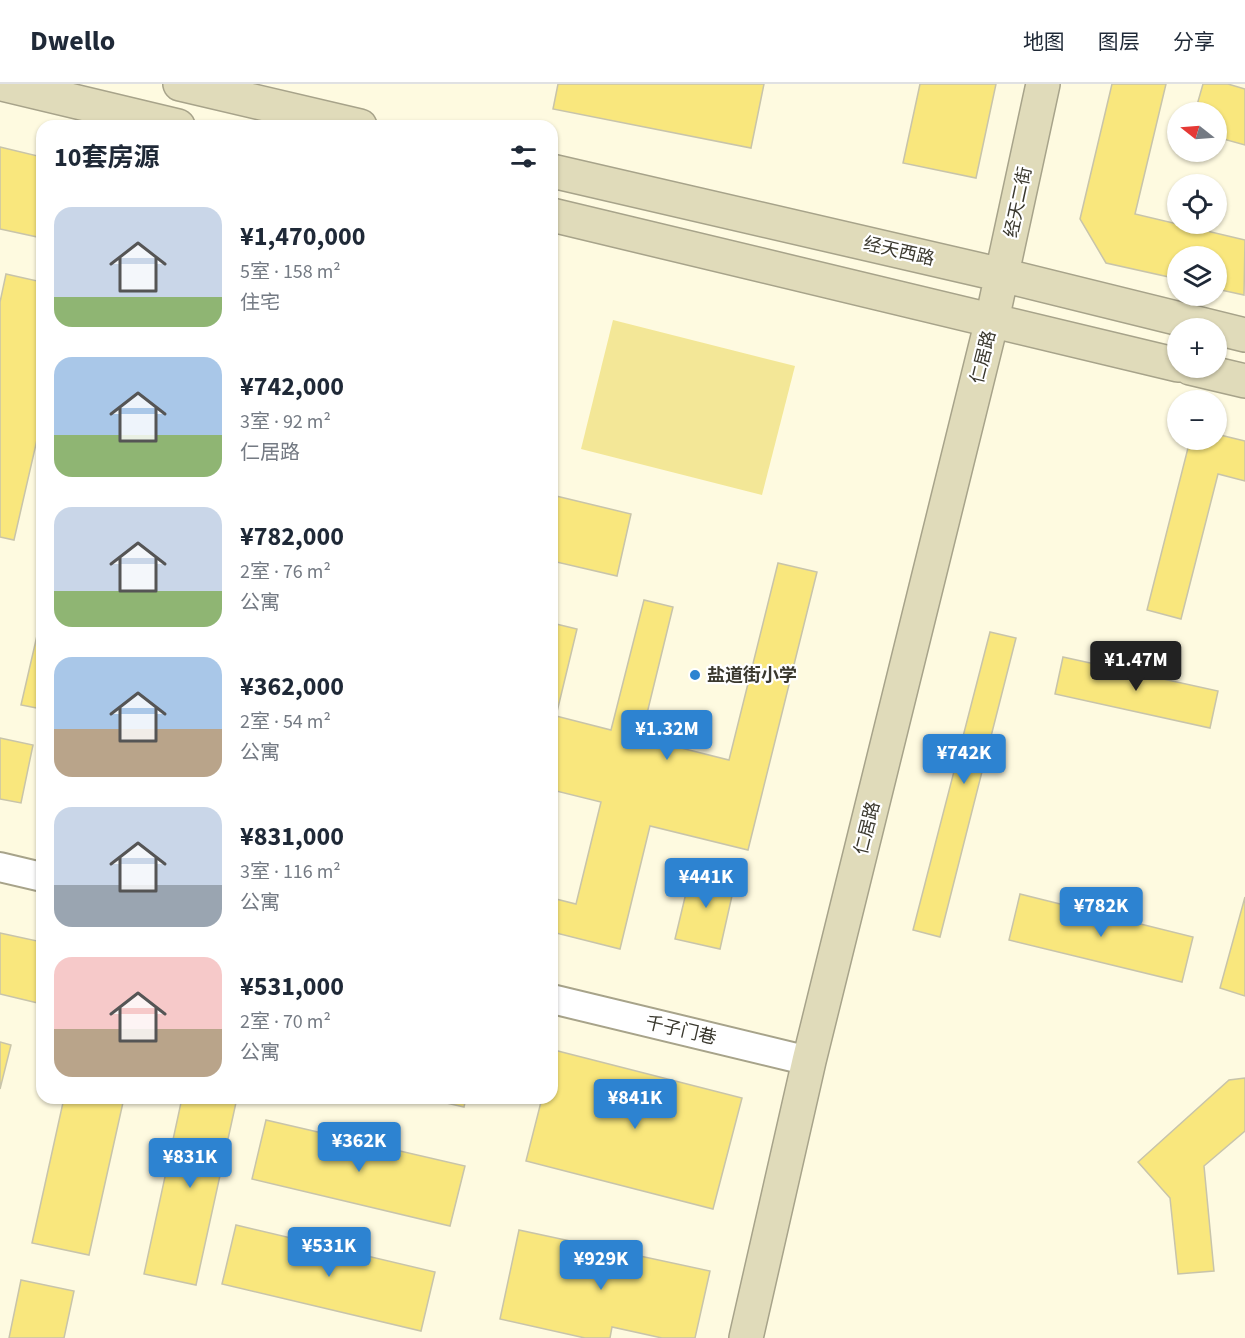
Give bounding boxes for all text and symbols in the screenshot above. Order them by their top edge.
text: Dwello [30,21,115,61]
text: 地图 [1023,27,1065,57]
text: 图层 [1098,27,1140,57]
text: 分享 [1173,27,1215,57]
north arrow [1167,102,1227,162]
map controls [1167,102,1227,450]
text: 10套房源 [54,139,159,176]
icon: filters [507,140,540,173]
street label: 经天二街 [999,164,1038,240]
button: locate [1167,174,1227,234]
text: ¥1,470,000 [240,218,365,255]
icon: home [102,231,174,303]
street label: 经天西路 [861,231,937,272]
button: layers [1167,246,1227,306]
text: 5室 · 158 m² [240,258,341,286]
text: 住宅 [240,289,280,317]
button: + [1167,318,1227,378]
street label: 仁居路 [965,328,1002,386]
text: ¥742,000 [240,368,344,405]
icon: home [102,381,174,453]
button: − [1167,390,1227,450]
text: 3室 · 92 m² [240,408,331,436]
text: 仁居路 [240,439,300,467]
text: ¥782,000 [240,518,344,555]
icon: home [102,531,174,603]
text: 2室 · 76 m² [240,558,331,586]
text: 公寓 [240,589,280,617]
pin: ¥1.47M [1087,641,1185,692]
text: ¥1.47M [1104,646,1168,674]
place label: 盐道街小学 [707,663,797,688]
text: ¥362,000 [240,668,344,705]
marker: 盐道街小学 [688,668,702,682]
icon: home [102,681,174,753]
text: 2室 · 54 m² [240,708,331,736]
pin: ¥1.32M [618,710,716,761]
text: ¥1.32M [635,715,699,743]
pin: ¥742K [922,734,1006,785]
text: 公寓 [240,739,280,767]
text: ¥742K [937,739,991,767]
street label: 仁居路 [849,799,886,857]
text: ¥831,000 [240,818,344,855]
icon: home [102,831,174,903]
text: 3室 · 116 m² [240,858,341,886]
pin: ¥441K [664,858,748,909]
text: ¥441K [679,863,733,891]
pin: ¥782K [1059,887,1143,938]
text: 公寓 [240,889,280,917]
text: ¥782K [1074,892,1128,920]
text: ¥531,000 [240,968,344,1005]
icon: home [102,981,174,1053]
text: 2室 · 70 m² [240,1008,331,1036]
street label: 千子门巷 [643,1010,719,1051]
text: 公寓 [240,1039,280,1067]
pin: ¥841K [593,1079,677,1130]
text: ¥841K [608,1084,662,1112]
pin: ¥362K [317,1122,401,1173]
text: ¥362K [332,1127,386,1155]
pin: ¥831K [148,1138,232,1189]
text: ¥831K [163,1143,217,1171]
pin: ¥531K [287,1227,371,1278]
text: ¥531K [302,1232,356,1260]
pin: ¥929K [559,1240,643,1291]
text: ¥929K [574,1245,628,1273]

